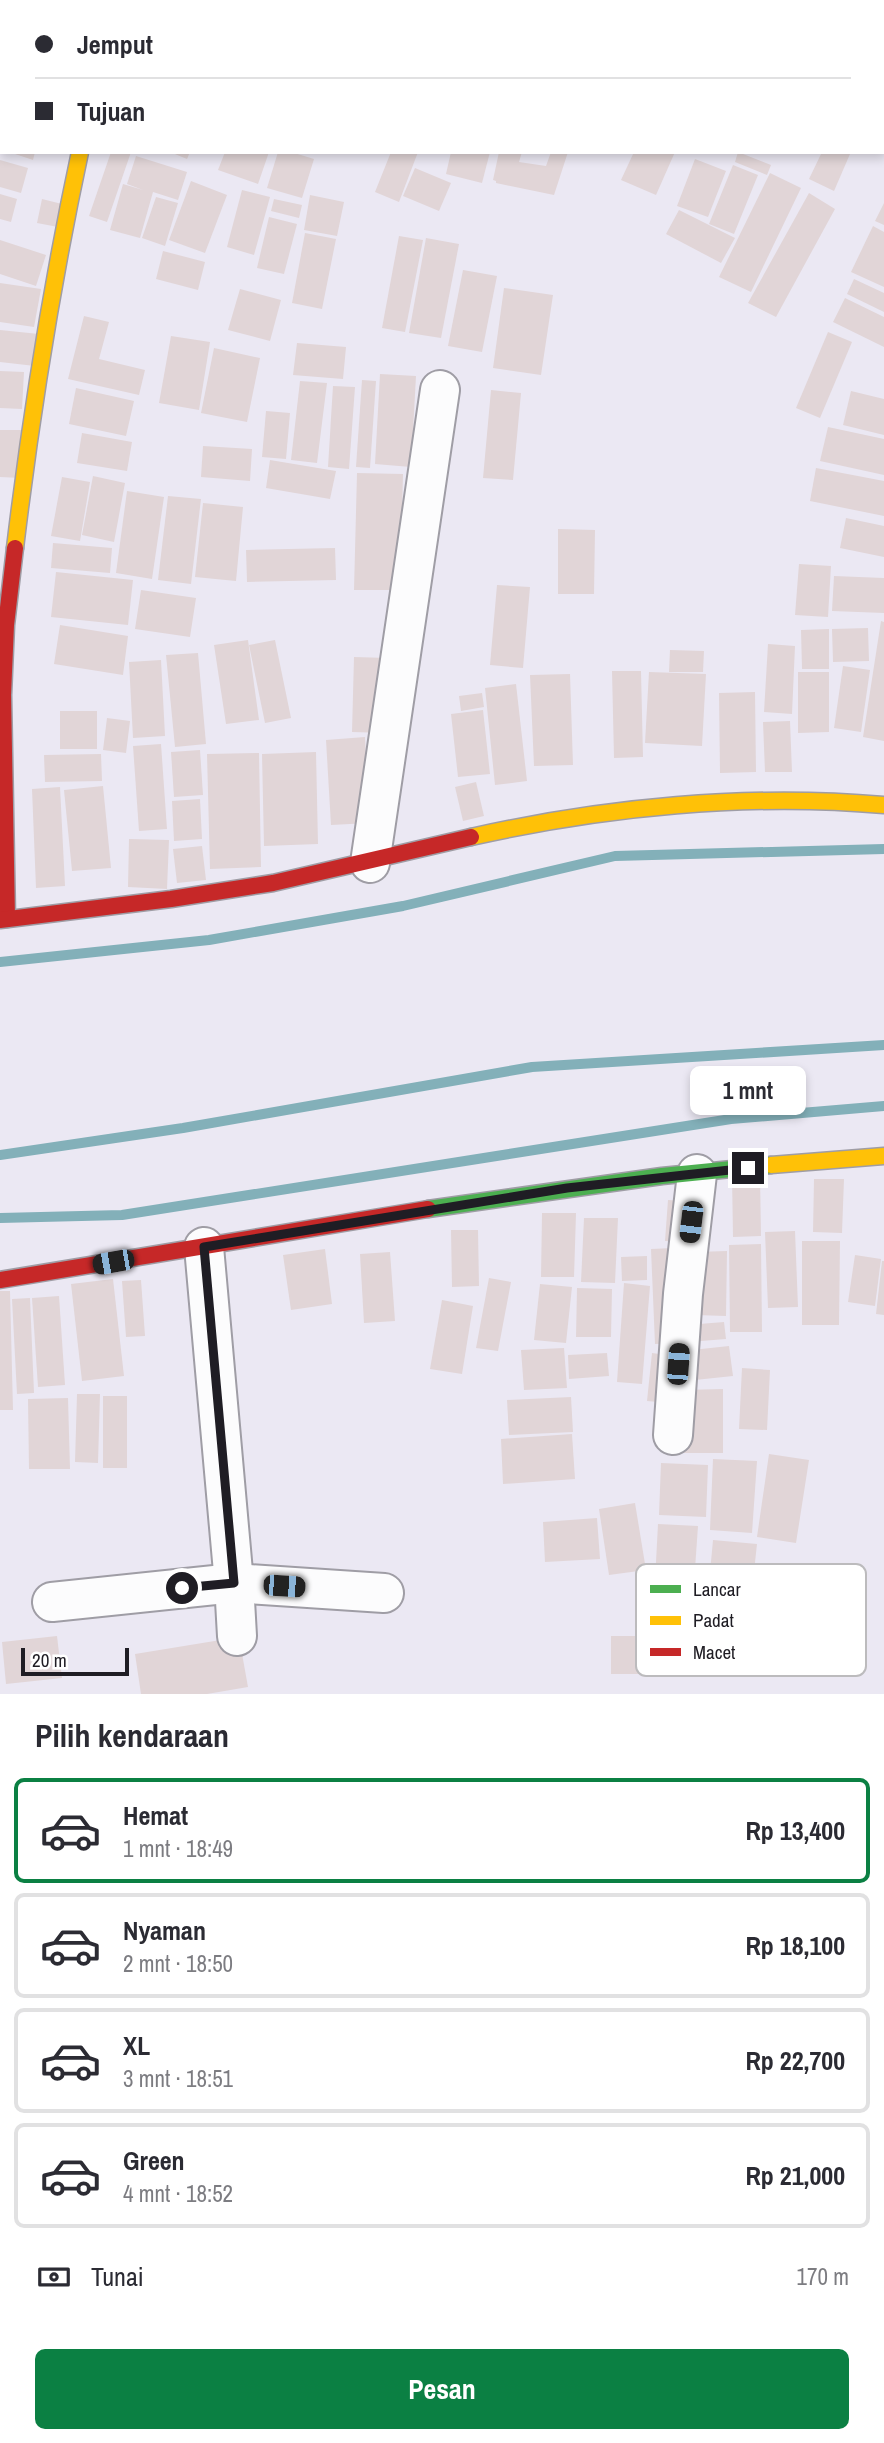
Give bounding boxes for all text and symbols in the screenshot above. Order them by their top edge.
text: Jemput [77,27,153,62]
text: Tujuan [77,94,145,129]
callout: 1 mnt [690,1066,806,1116]
text: 1 mnt [723,1075,773,1106]
route end [732,1152,764,1184]
car [679,1200,704,1244]
car [91,1248,136,1276]
car [667,1342,690,1386]
legend [636,1564,866,1676]
route start [166,1572,198,1604]
car [263,1574,306,1598]
text: Lancar [693,1576,741,1602]
text: Padat [693,1607,734,1633]
text: Macet [693,1639,736,1665]
scale bar [21,1645,130,1677]
text: 20 m [32,1647,67,1673]
text: Pilih kendaraan [35,1714,229,1757]
text: Hemat [123,1798,188,1833]
icon: car [39,1799,102,1862]
text: Rp 13,400 [745,1813,845,1848]
text: 1 mnt · 18:49 [123,1833,233,1864]
text: Nyaman [123,1913,206,1948]
icon: car [39,1914,102,1977]
text: Rp 18,100 [745,1928,845,1963]
text: 2 mnt · 18:50 [123,1948,233,1979]
text: XL [123,2028,150,2063]
icon: car [39,2029,102,2092]
text: Rp 22,700 [745,2043,845,2078]
text: 3 mnt · 18:51 [123,2063,233,2094]
text: Green [123,2143,185,2178]
icon: car [39,2144,102,2207]
text: Rp 21,000 [745,2158,845,2193]
text: 4 mnt · 18:52 [123,2178,233,2209]
icon: cash [35,2258,73,2296]
text: Tunai [91,2259,144,2294]
text: 170 m [797,2261,849,2292]
button: Pesan [35,2349,849,2429]

